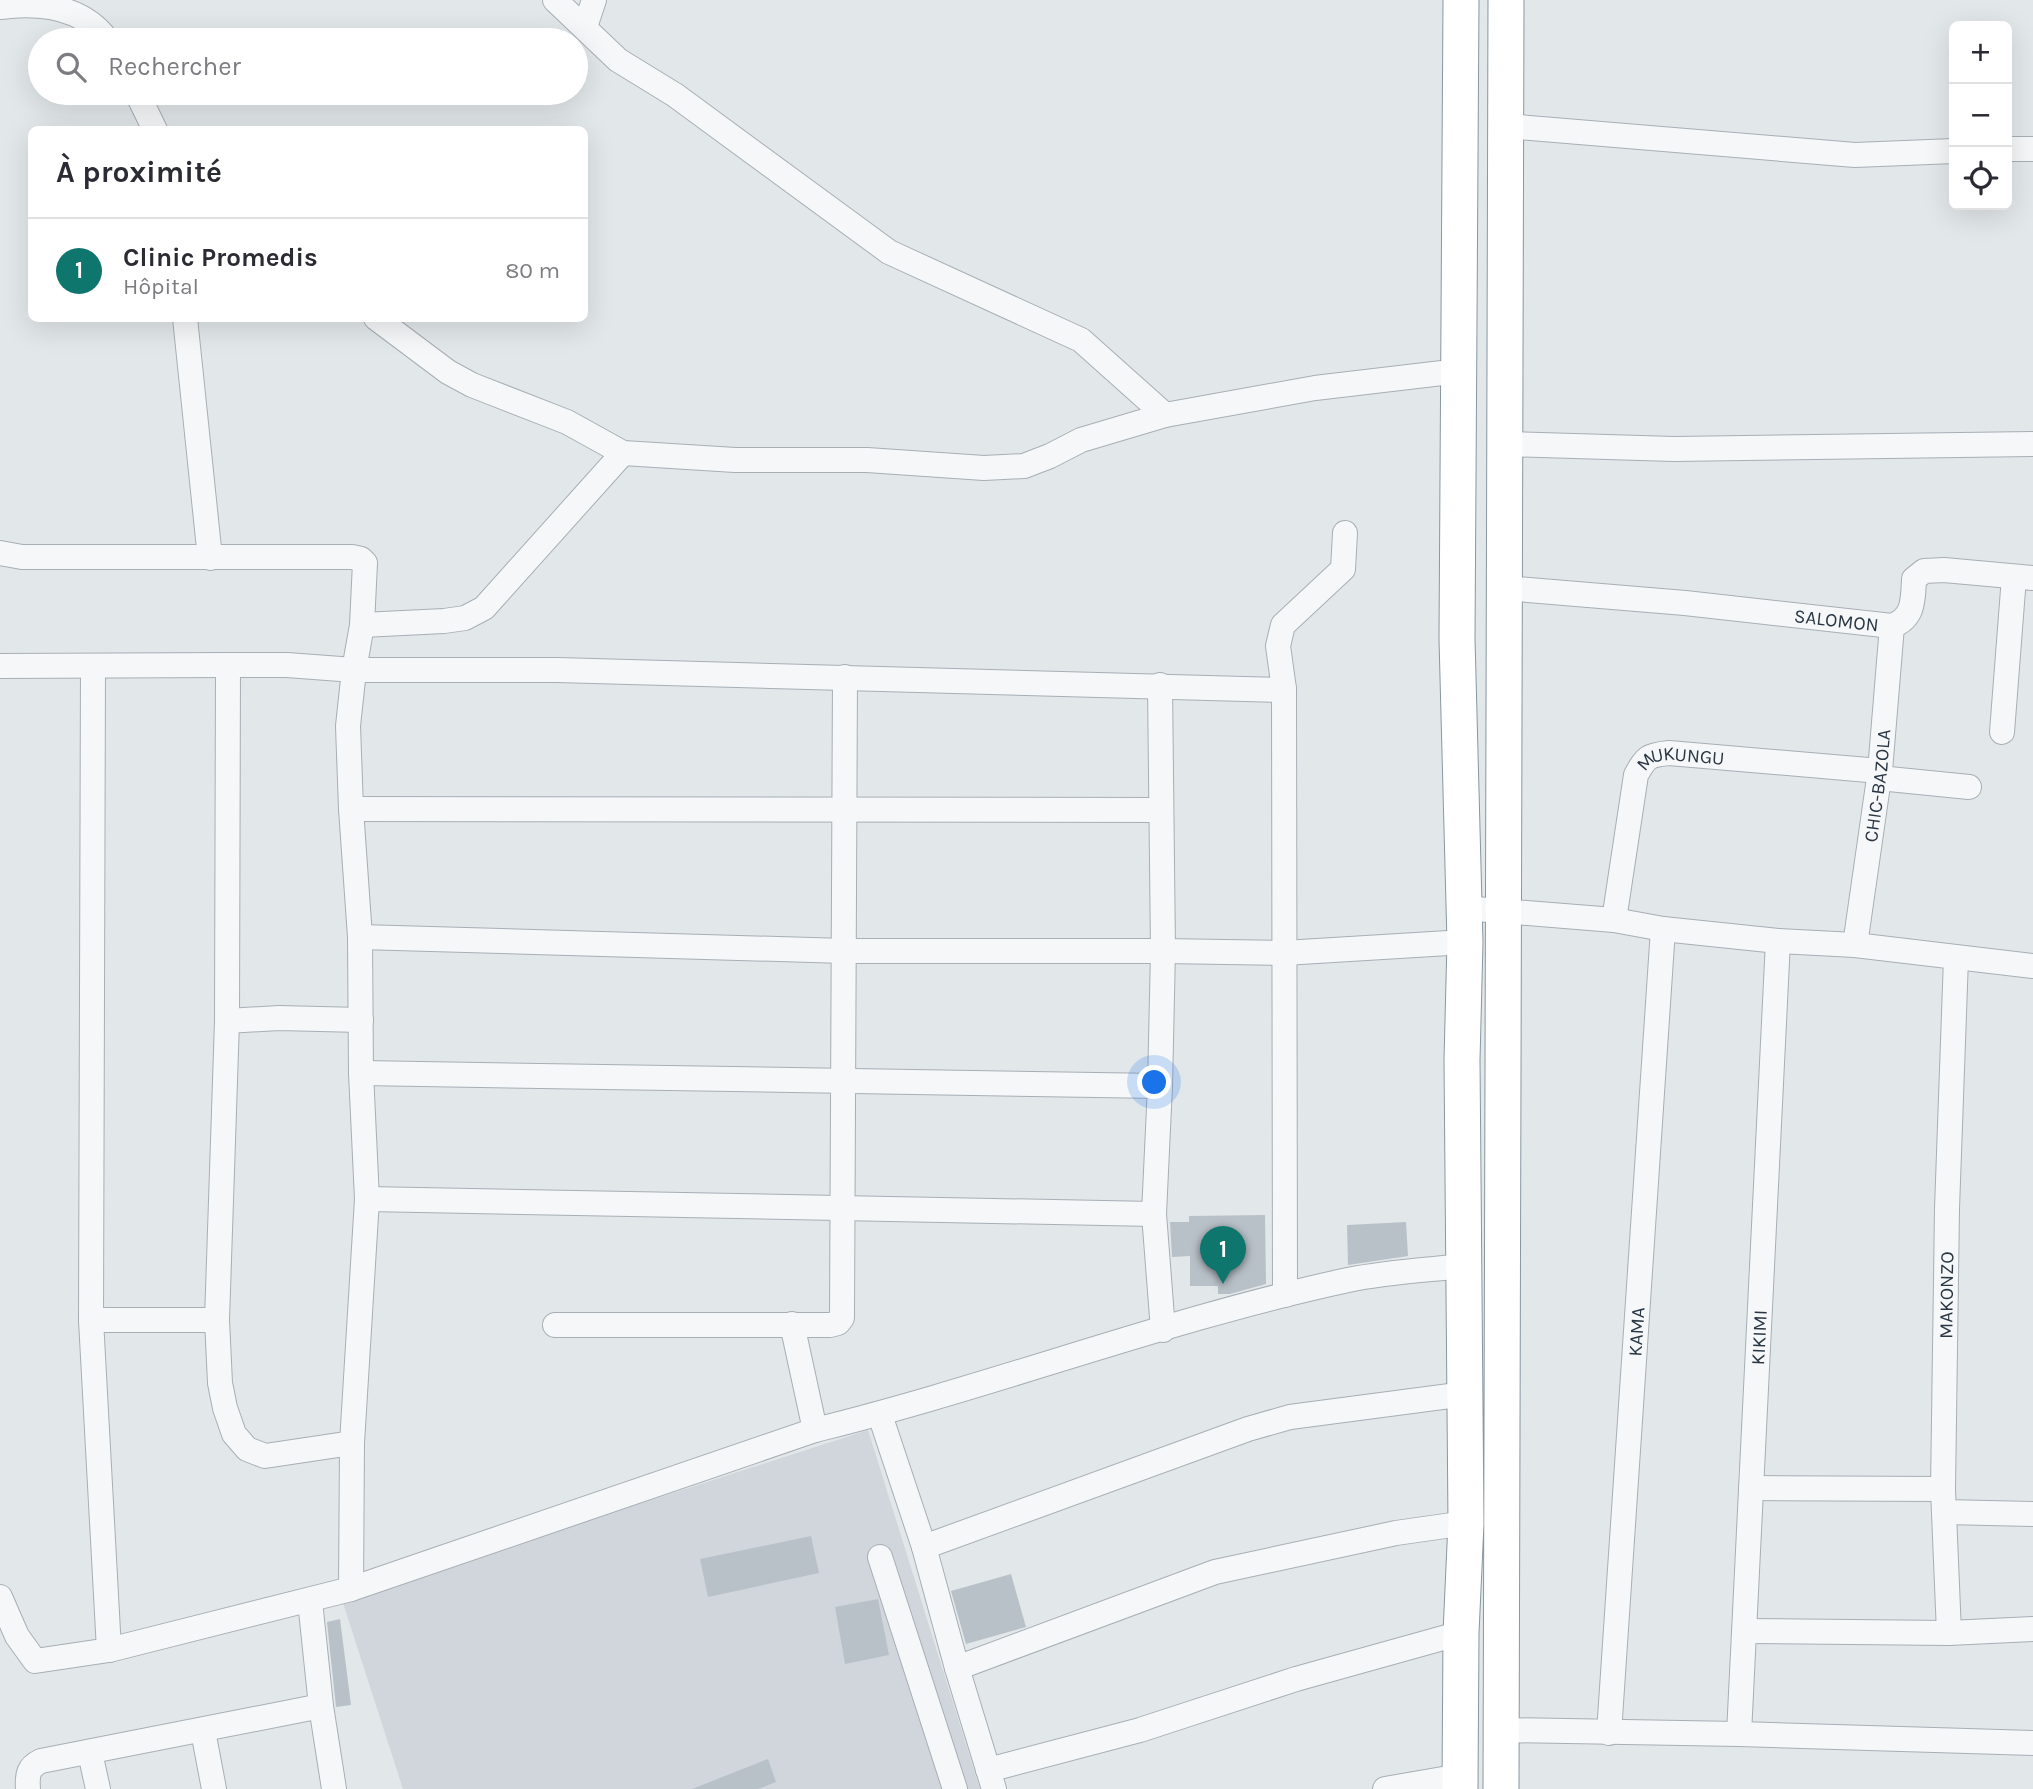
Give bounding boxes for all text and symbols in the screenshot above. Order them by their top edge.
map controls [1949,21,2012,210]
button: + [1949,21,2012,84]
search box [28,28,588,105]
icon: search [52,48,90,86]
text: Rechercher [108,51,241,82]
button: − [1949,84,2012,147]
button: locate [1949,147,2012,210]
text: À proximité [56,154,222,190]
text: Clinic Promedis [123,242,318,273]
text: 1 [75,257,83,284]
text: 80 m [505,257,560,284]
text: Hôpital [123,273,199,300]
street label: SALOMON [1793,605,1880,636]
street label: CHIC-BAZOLA [1860,728,1895,844]
street label: MUKUNGU [1632,742,1725,775]
your location [1137,1065,1171,1099]
pin: 1 [1200,1226,1246,1284]
street label: MAKONZO [1935,1251,1958,1339]
street label: KAMA [1624,1306,1650,1357]
street label: KIKIMI [1747,1309,1772,1366]

